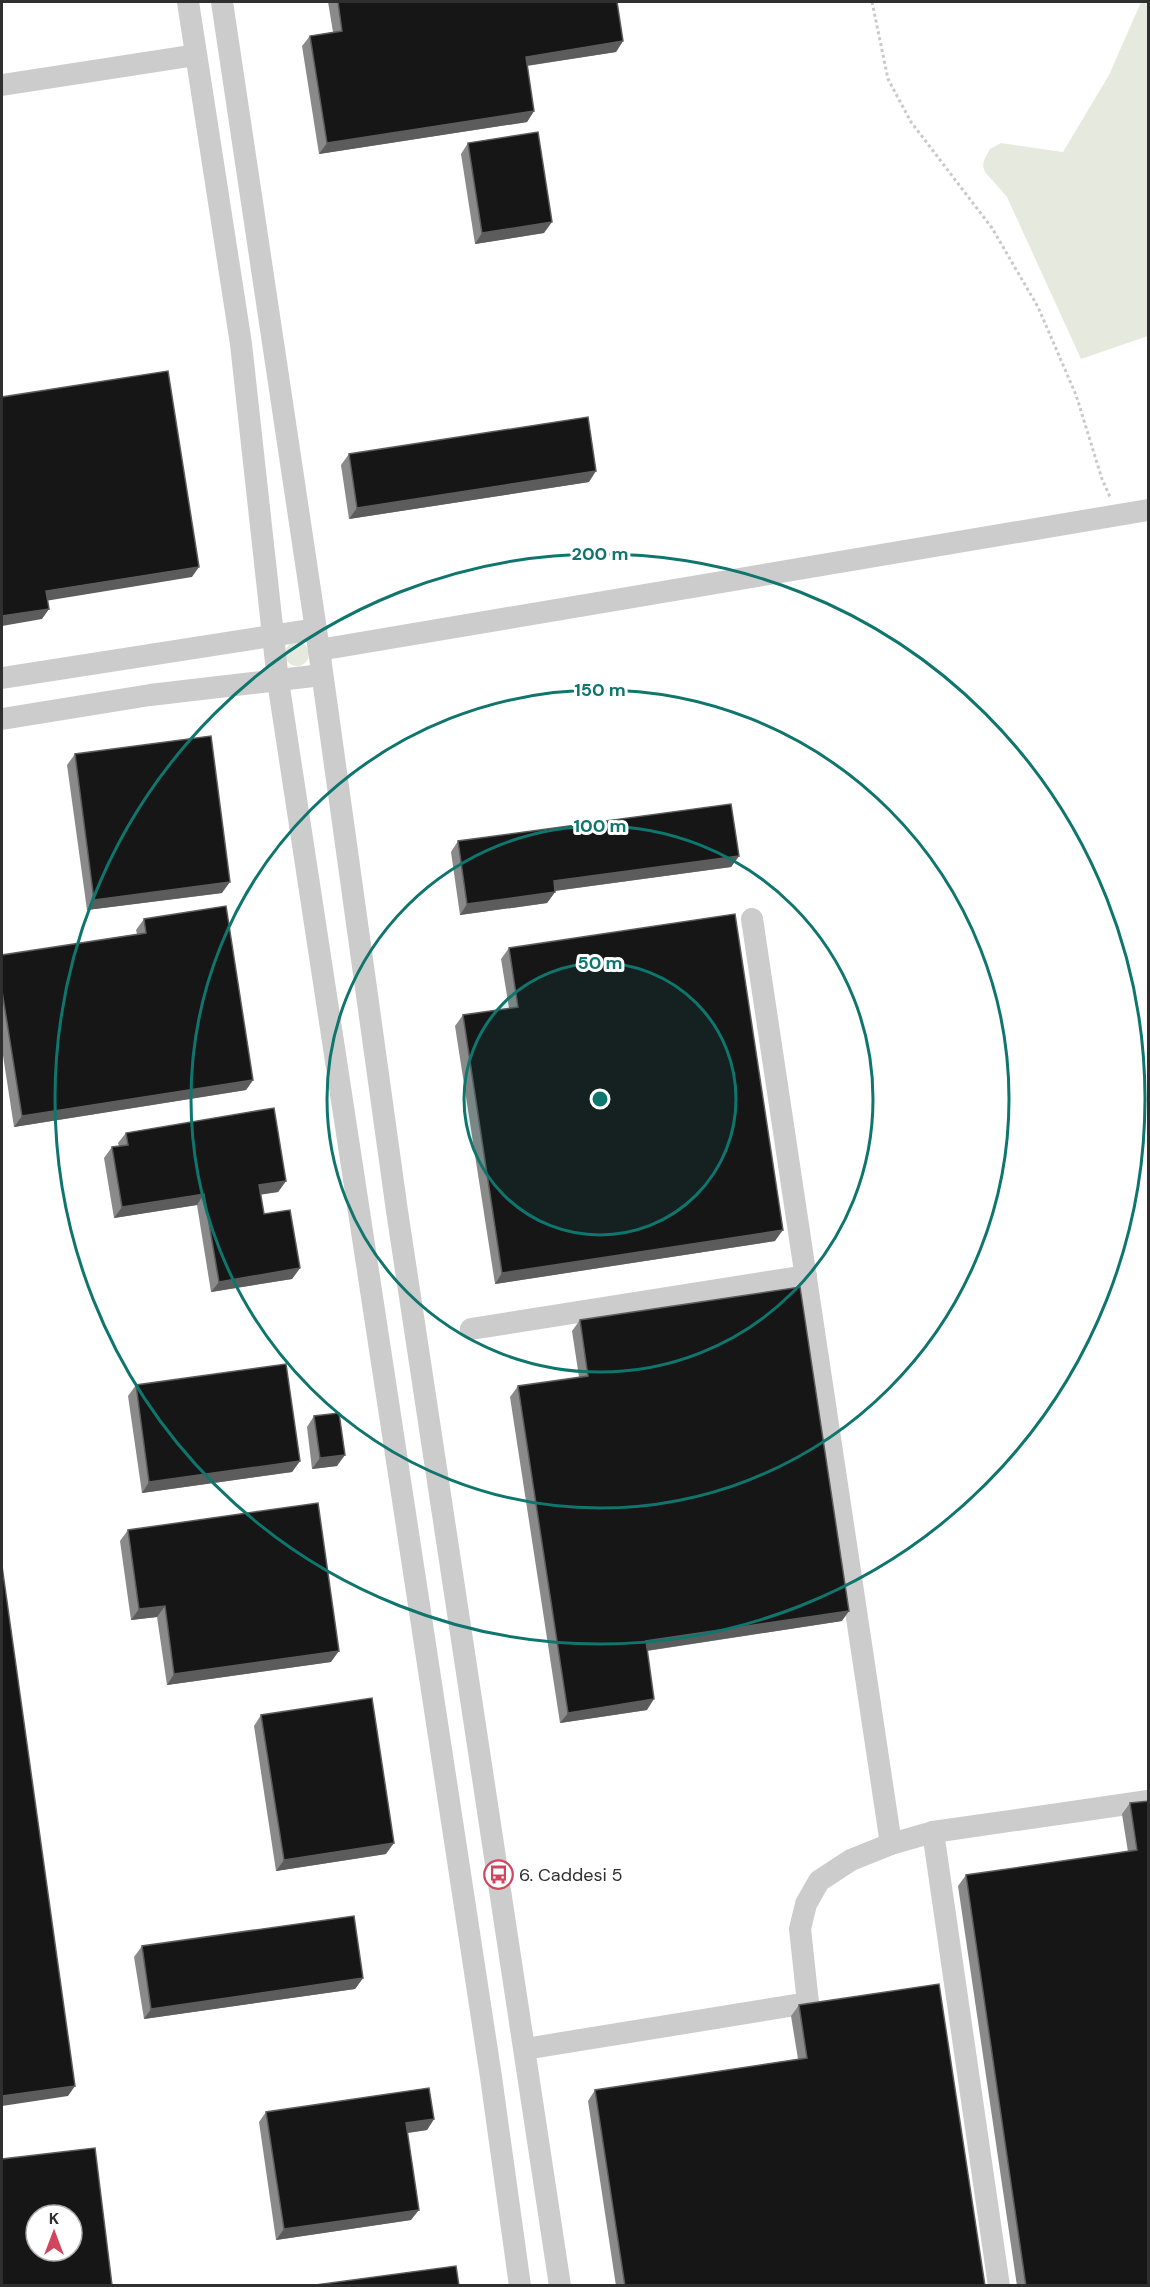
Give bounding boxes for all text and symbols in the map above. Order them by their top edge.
text: 200 m [572,542,628,566]
text: 150 m [574,678,626,702]
text: 100 m [573,814,627,838]
text: 50 m [577,951,623,975]
centre of rings [590,1089,610,1109]
bus stop icon: 6. Caddesi 5 [482,1859,514,1891]
place label: 6. Caddesi 5 [519,1863,623,1887]
north arrow [24,2203,84,2263]
text: K [49,2208,60,2229]

